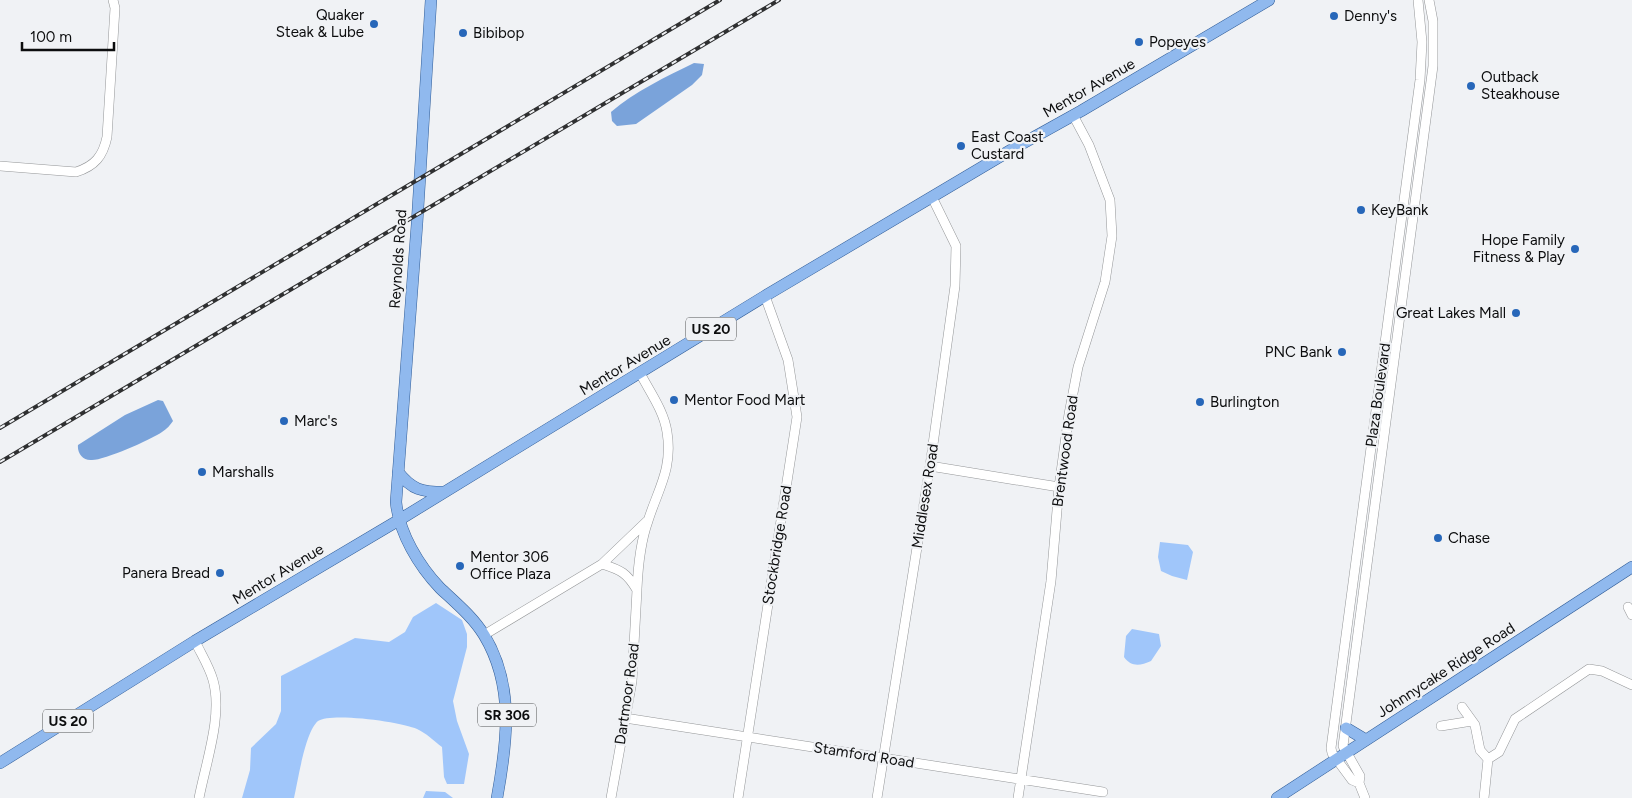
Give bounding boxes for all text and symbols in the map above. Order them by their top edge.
place label: Quaker Steak & Lube [276,6,364,41]
place label: Denny's [1344,7,1397,25]
marker: Denny's [1328,10,1340,22]
marker: Quaker Steak & Lube [368,18,380,30]
scale bar [22,20,115,52]
place label: Bibibop [473,24,524,42]
marker: Bibibop [457,27,469,39]
text: 100 m [30,28,72,46]
place label: Popeyes [1149,33,1206,51]
marker: Popeyes [1133,36,1145,48]
street label: Mentor Avenue [1040,54,1138,122]
place label: Outback Steakhouse [1481,68,1560,103]
marker: Outback Steakhouse [1465,80,1477,92]
place label: East Coast Custard [971,128,1044,163]
marker: East Coast Custard [955,140,967,152]
place label: KeyBank [1371,201,1429,219]
marker: KeyBank [1355,204,1367,216]
street label: Reynolds Road [386,209,410,309]
place label: Hope Family Fitness & Play [1473,231,1565,266]
marker: Hope Family Fitness & Play [1569,243,1581,255]
place label: Great Lakes Mall [1396,304,1506,322]
marker: Great Lakes Mall [1510,307,1522,319]
road number: US 20 [686,318,736,340]
street label: Mentor Avenue [576,331,674,399]
street label: Plaza Boulevard [1362,342,1394,448]
place label: PNC Bank [1265,343,1333,361]
marker: PNC Bank [1336,346,1348,358]
place label: Mentor Food Mart [684,391,806,409]
place label: Burlington [1210,393,1279,411]
marker: Mentor Food Mart [668,394,680,406]
street label: Brentwood Road [1048,394,1082,508]
marker: Burlington [1194,396,1206,408]
place label: Marc's [294,412,338,430]
marker: Marc's [278,415,290,427]
street label: Middlesex Road [908,442,942,550]
place label: Marshalls [212,463,274,481]
marker: Marshalls [196,466,208,478]
street label: Stockbridge Road [759,484,795,606]
place label: Chase [1448,529,1490,547]
marker: Chase [1432,532,1444,544]
street label: Mentor Avenue [229,540,327,608]
place label: Mentor 306 Office Plaza [470,548,551,583]
marker: Mentor 306 Office Plaza [454,560,466,572]
place label: Panera Bread [122,564,210,582]
marker: Panera Bread [214,567,226,579]
street label: Johnnycake Ridge Road [1374,619,1518,721]
street label: Dartmoor Road [611,642,643,746]
road number: SR 306 [478,704,536,726]
road number: US 20 [43,709,93,732]
street label: Stamford Road [812,738,916,772]

